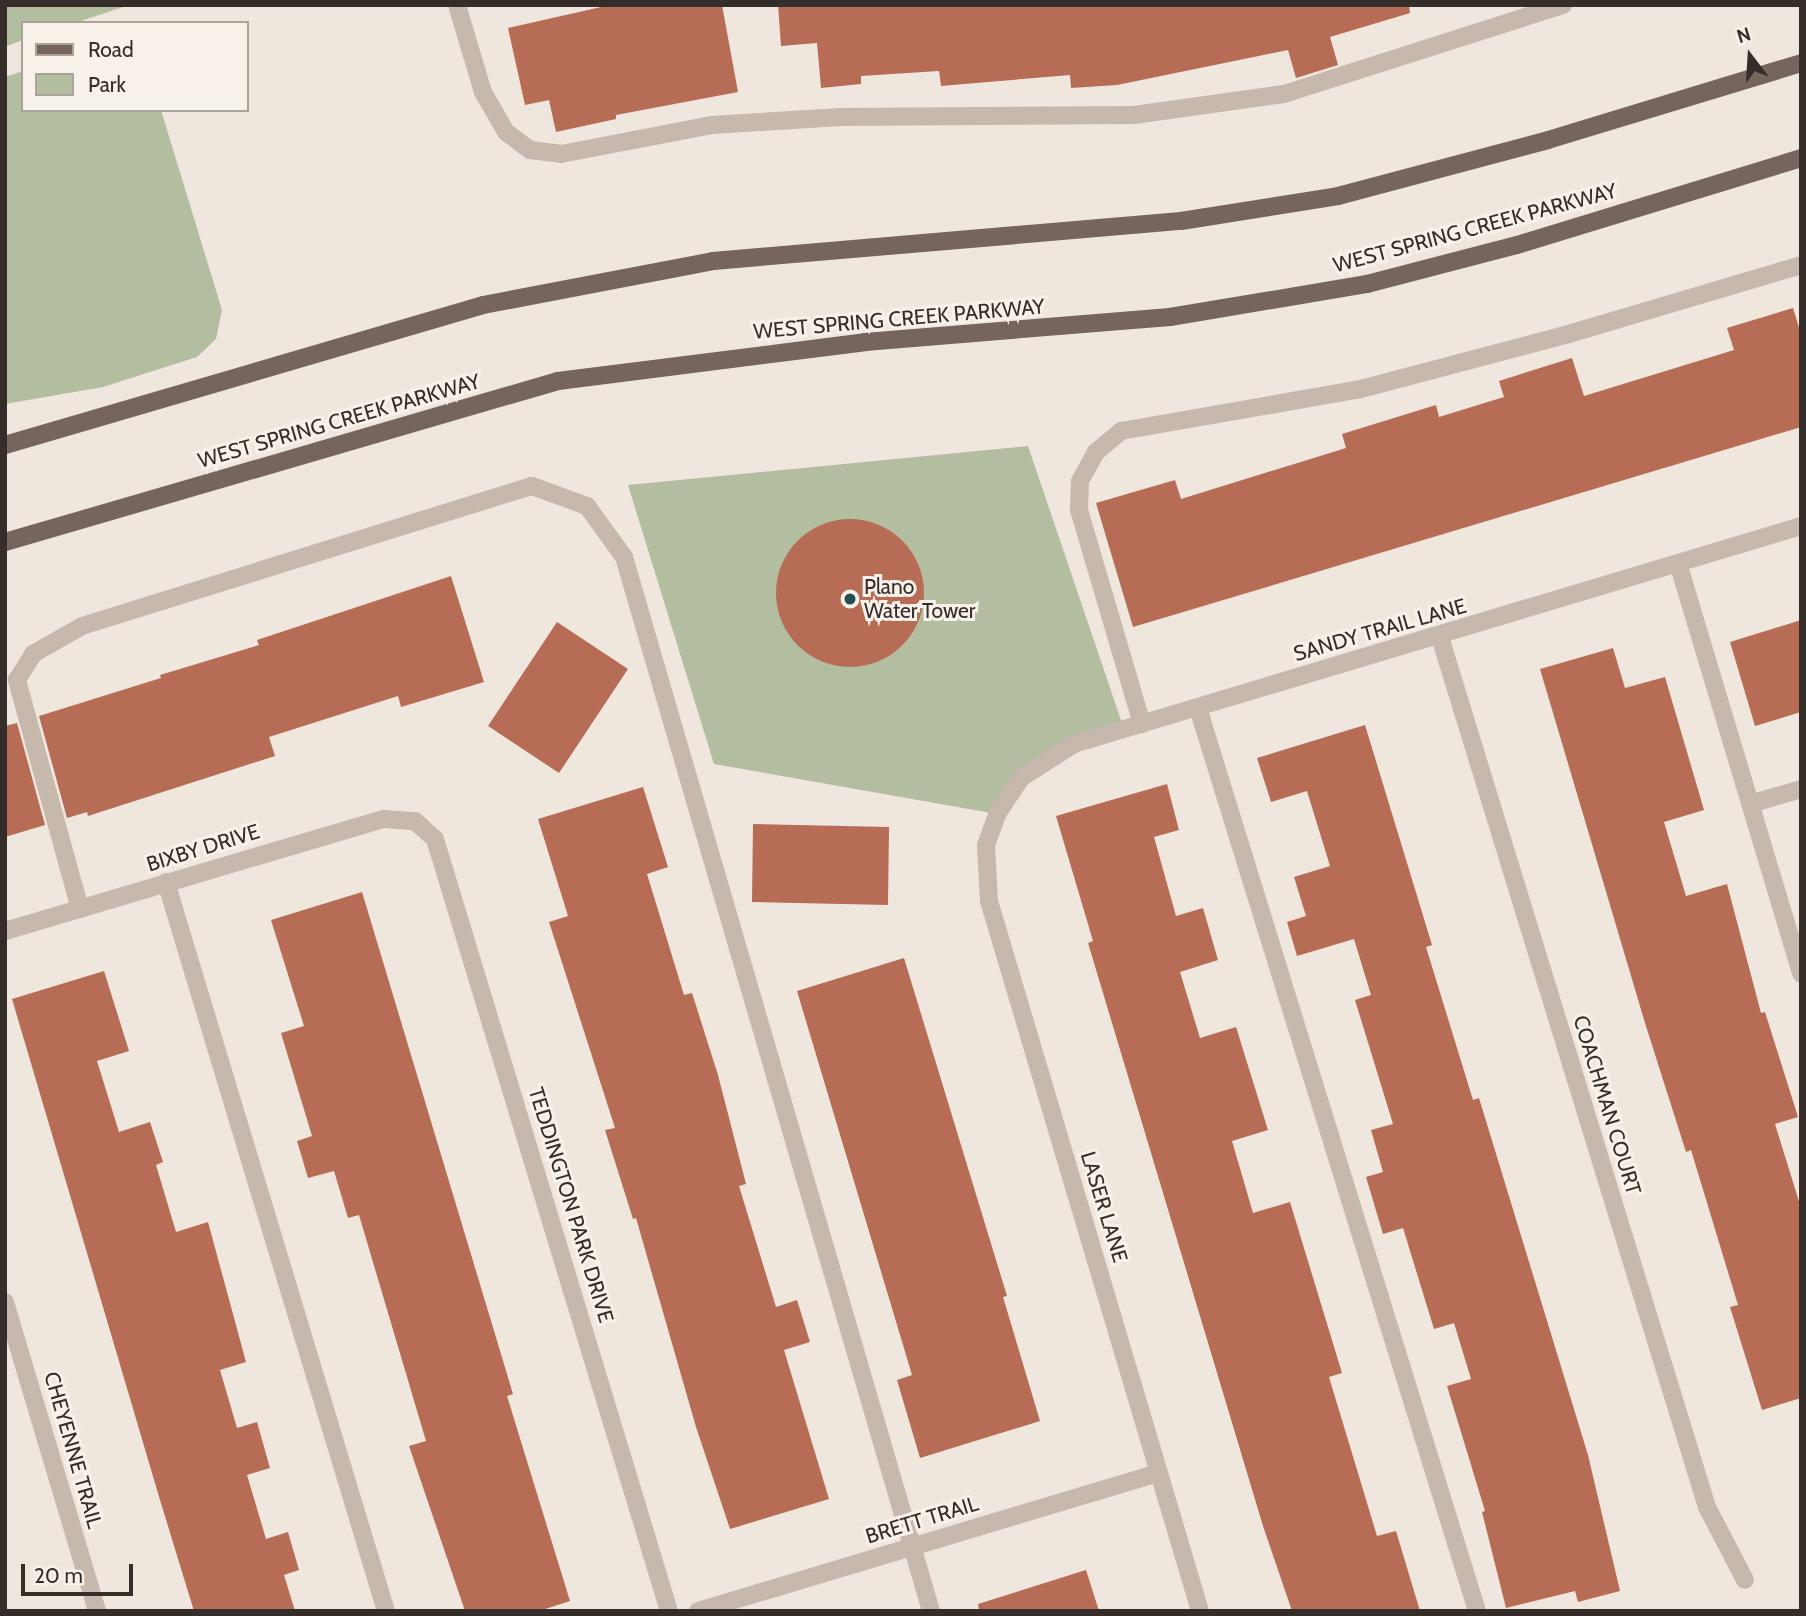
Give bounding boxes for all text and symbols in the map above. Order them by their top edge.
legend [21,21,248,112]
north arrow [1715,21,1785,91]
text: N [1734,22,1754,48]
text: Road [88,37,134,62]
text: Park [88,72,126,97]
street label: WEST SPRING CREEK PARKWAY [1331,178,1619,278]
street label: WEST SPRING CREEK PARKWAY [752,294,1046,344]
street label: WEST SPRING CREEK PARKWAY [195,369,483,473]
place label: Plano Water Tower [864,574,975,624]
marker: Plano Water Tower [842,591,858,607]
street label: SANDY TRAIL LANE [1291,593,1469,667]
street label: BIXBY DRIVE [144,819,262,877]
street label: COACHMAN COURT [1568,1012,1646,1198]
street label: TEDDINGTON PARK DRIVE [523,1084,619,1326]
street label: LASER LANE [1075,1149,1133,1265]
street label: CHEYENNE TRAIL [39,1369,107,1531]
street label: BRETT TRAIL [863,1491,981,1549]
scale bar [24,1550,136,1594]
text: 20 m [34,1563,83,1588]

